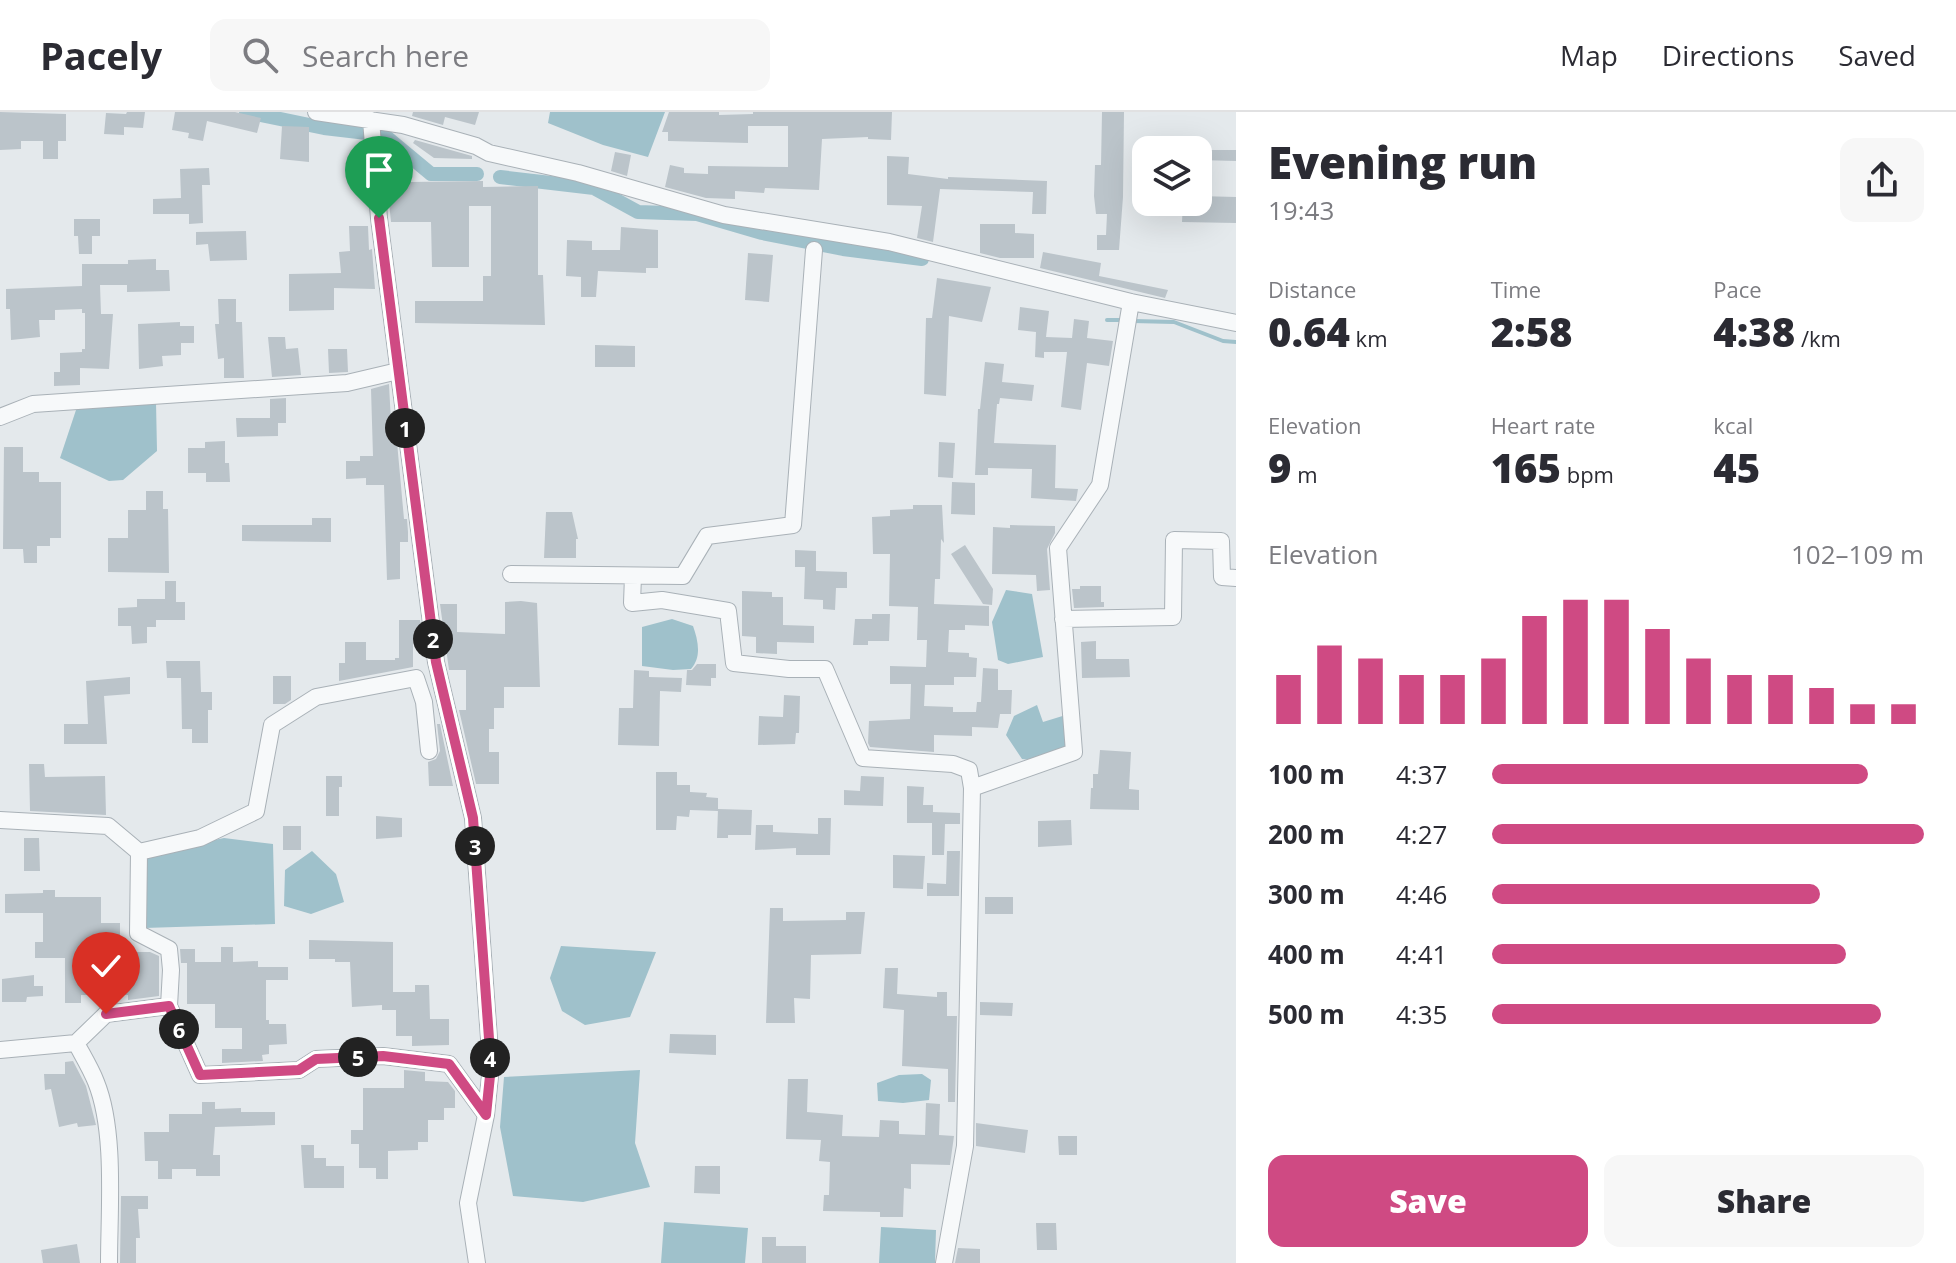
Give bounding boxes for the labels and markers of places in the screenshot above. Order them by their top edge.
pin [345,136,413,218]
pin: 1 [385,408,425,448]
pin: 2 [413,619,453,659]
pin: 3 [455,826,495,866]
pin [72,932,140,1014]
pin: 6 [159,1009,199,1049]
pin: 5 [338,1037,378,1077]
pin: 4 [470,1038,510,1078]

